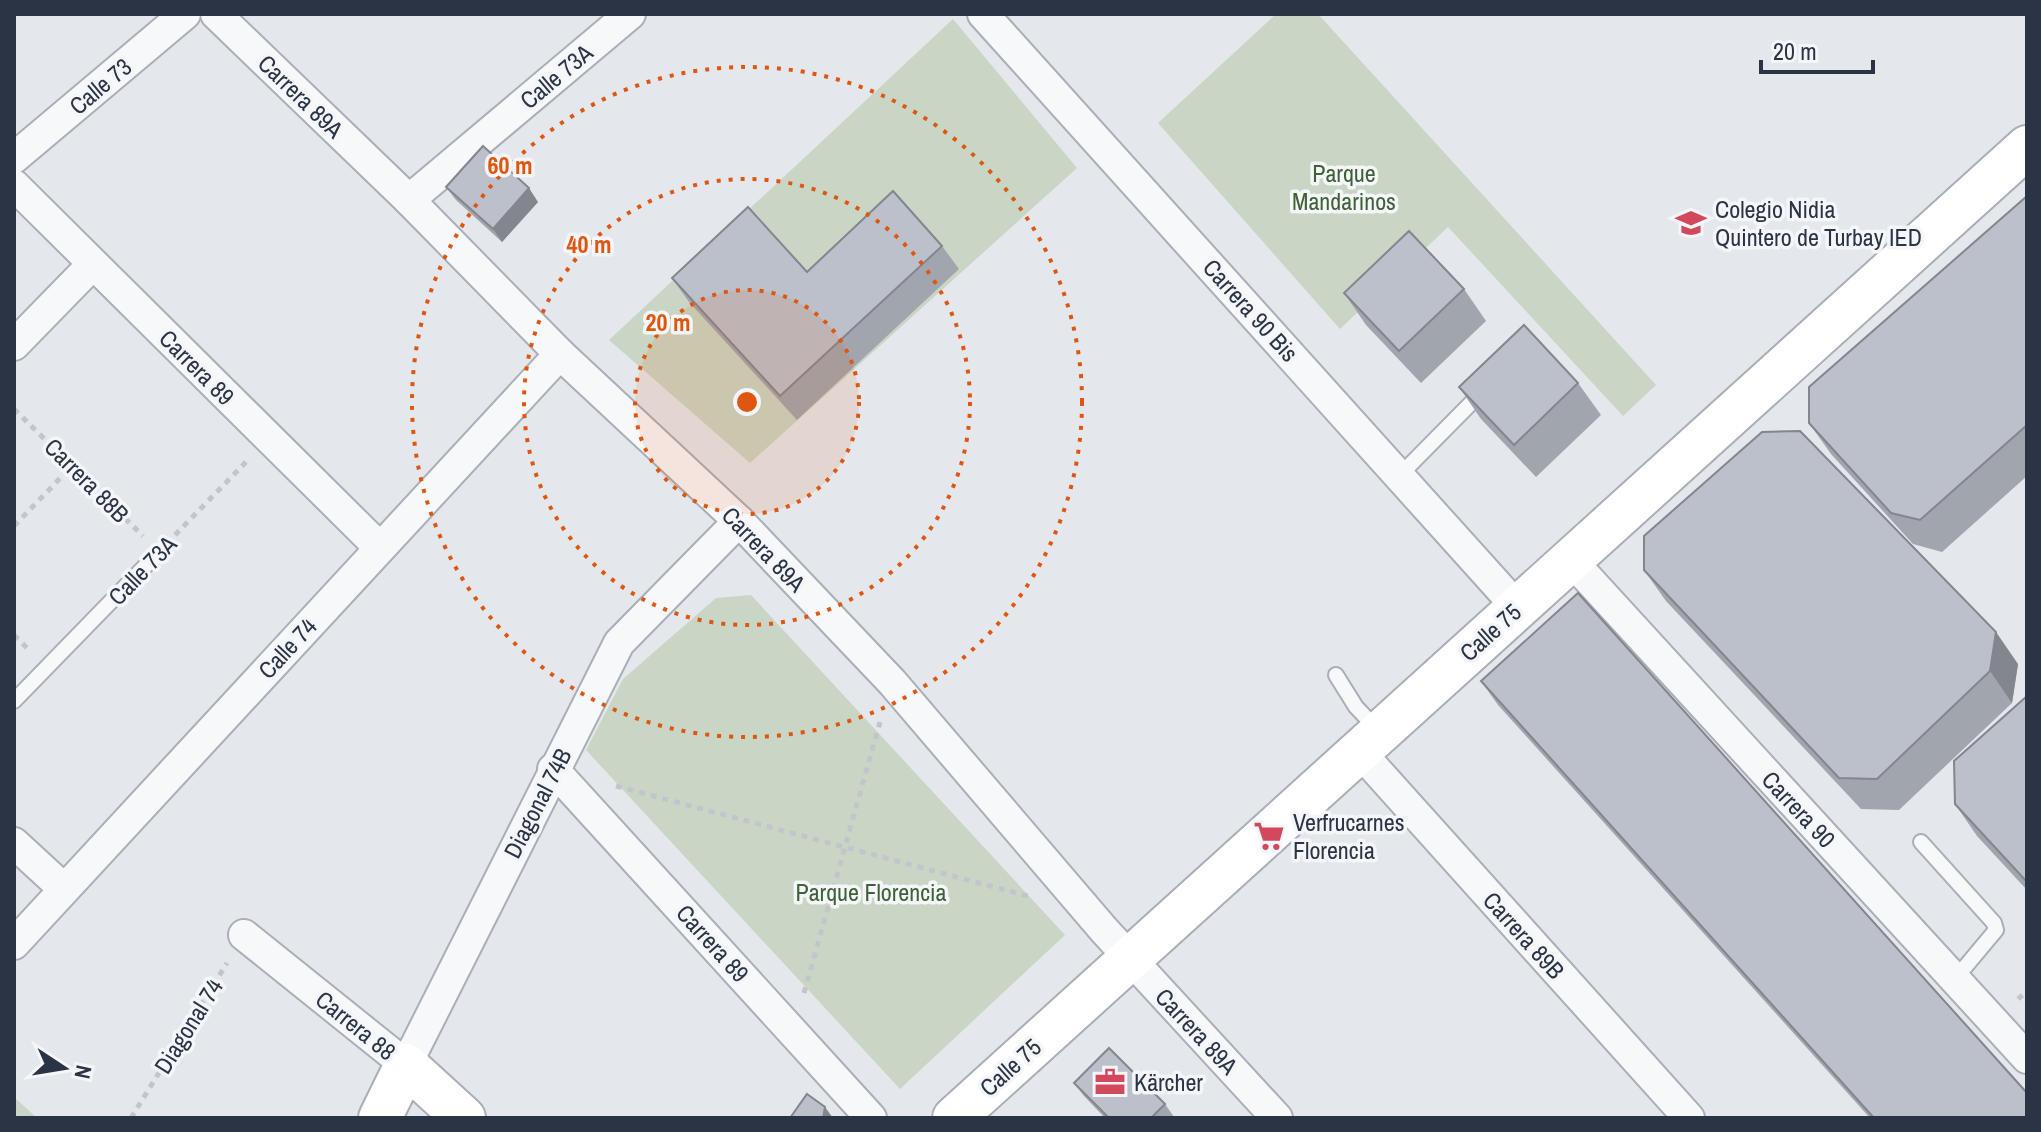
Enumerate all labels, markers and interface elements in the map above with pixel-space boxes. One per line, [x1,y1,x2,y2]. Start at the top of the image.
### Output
scale bar [1761,24,1873,74]
text: 20 m [1773,35,1817,67]
street label: Calle 73A [513,36,600,116]
street label: Carrera 89A [251,47,351,145]
street label: Calle 73 [62,51,138,121]
text: 60 m [488,149,532,181]
park label: Parque Mandarinos [1292,157,1396,217]
place label: Colegio Nidia Quintero de Turbay IED [1715,193,1922,253]
school or university icon: Colegio Nidia Quintero de Turbay IED [1674,206,1708,240]
text: 40 m [567,228,611,260]
street label: Carrera 90 Bis [1196,252,1306,368]
text: 20 m [646,306,690,338]
street label: Carrera 89 [152,322,242,412]
centre of rings [733,388,761,416]
street label: Carrera 88B [38,431,136,529]
street label: Carrera 89A [715,499,813,599]
street label: Calle 73A [101,528,184,612]
street label: Calle 75 [1452,596,1528,668]
street label: Calle 74 [251,611,323,685]
street label: Diagonal 74B [496,743,578,863]
street label: Carrera 90 [1755,764,1843,854]
place label: Verfrucarnes Florencia [1293,806,1405,866]
supermarket icon: Verfrucarnes Florencia [1252,819,1286,853]
park label: Parque Florencia [796,876,947,908]
street label: Carrera 89B [1476,884,1572,986]
street label: Carrera 89 [670,897,756,989]
street label: Diagonal 74 [146,972,230,1079]
street label: Carrera 89A [1149,981,1246,1082]
street label: Carrera 88 [309,983,403,1067]
north arrow [24,1028,104,1108]
street label: Calle 75 [972,1031,1048,1103]
text: N [68,1063,100,1082]
office icon: Kärcher [1093,1065,1127,1099]
place label: Kärcher [1134,1066,1203,1098]

